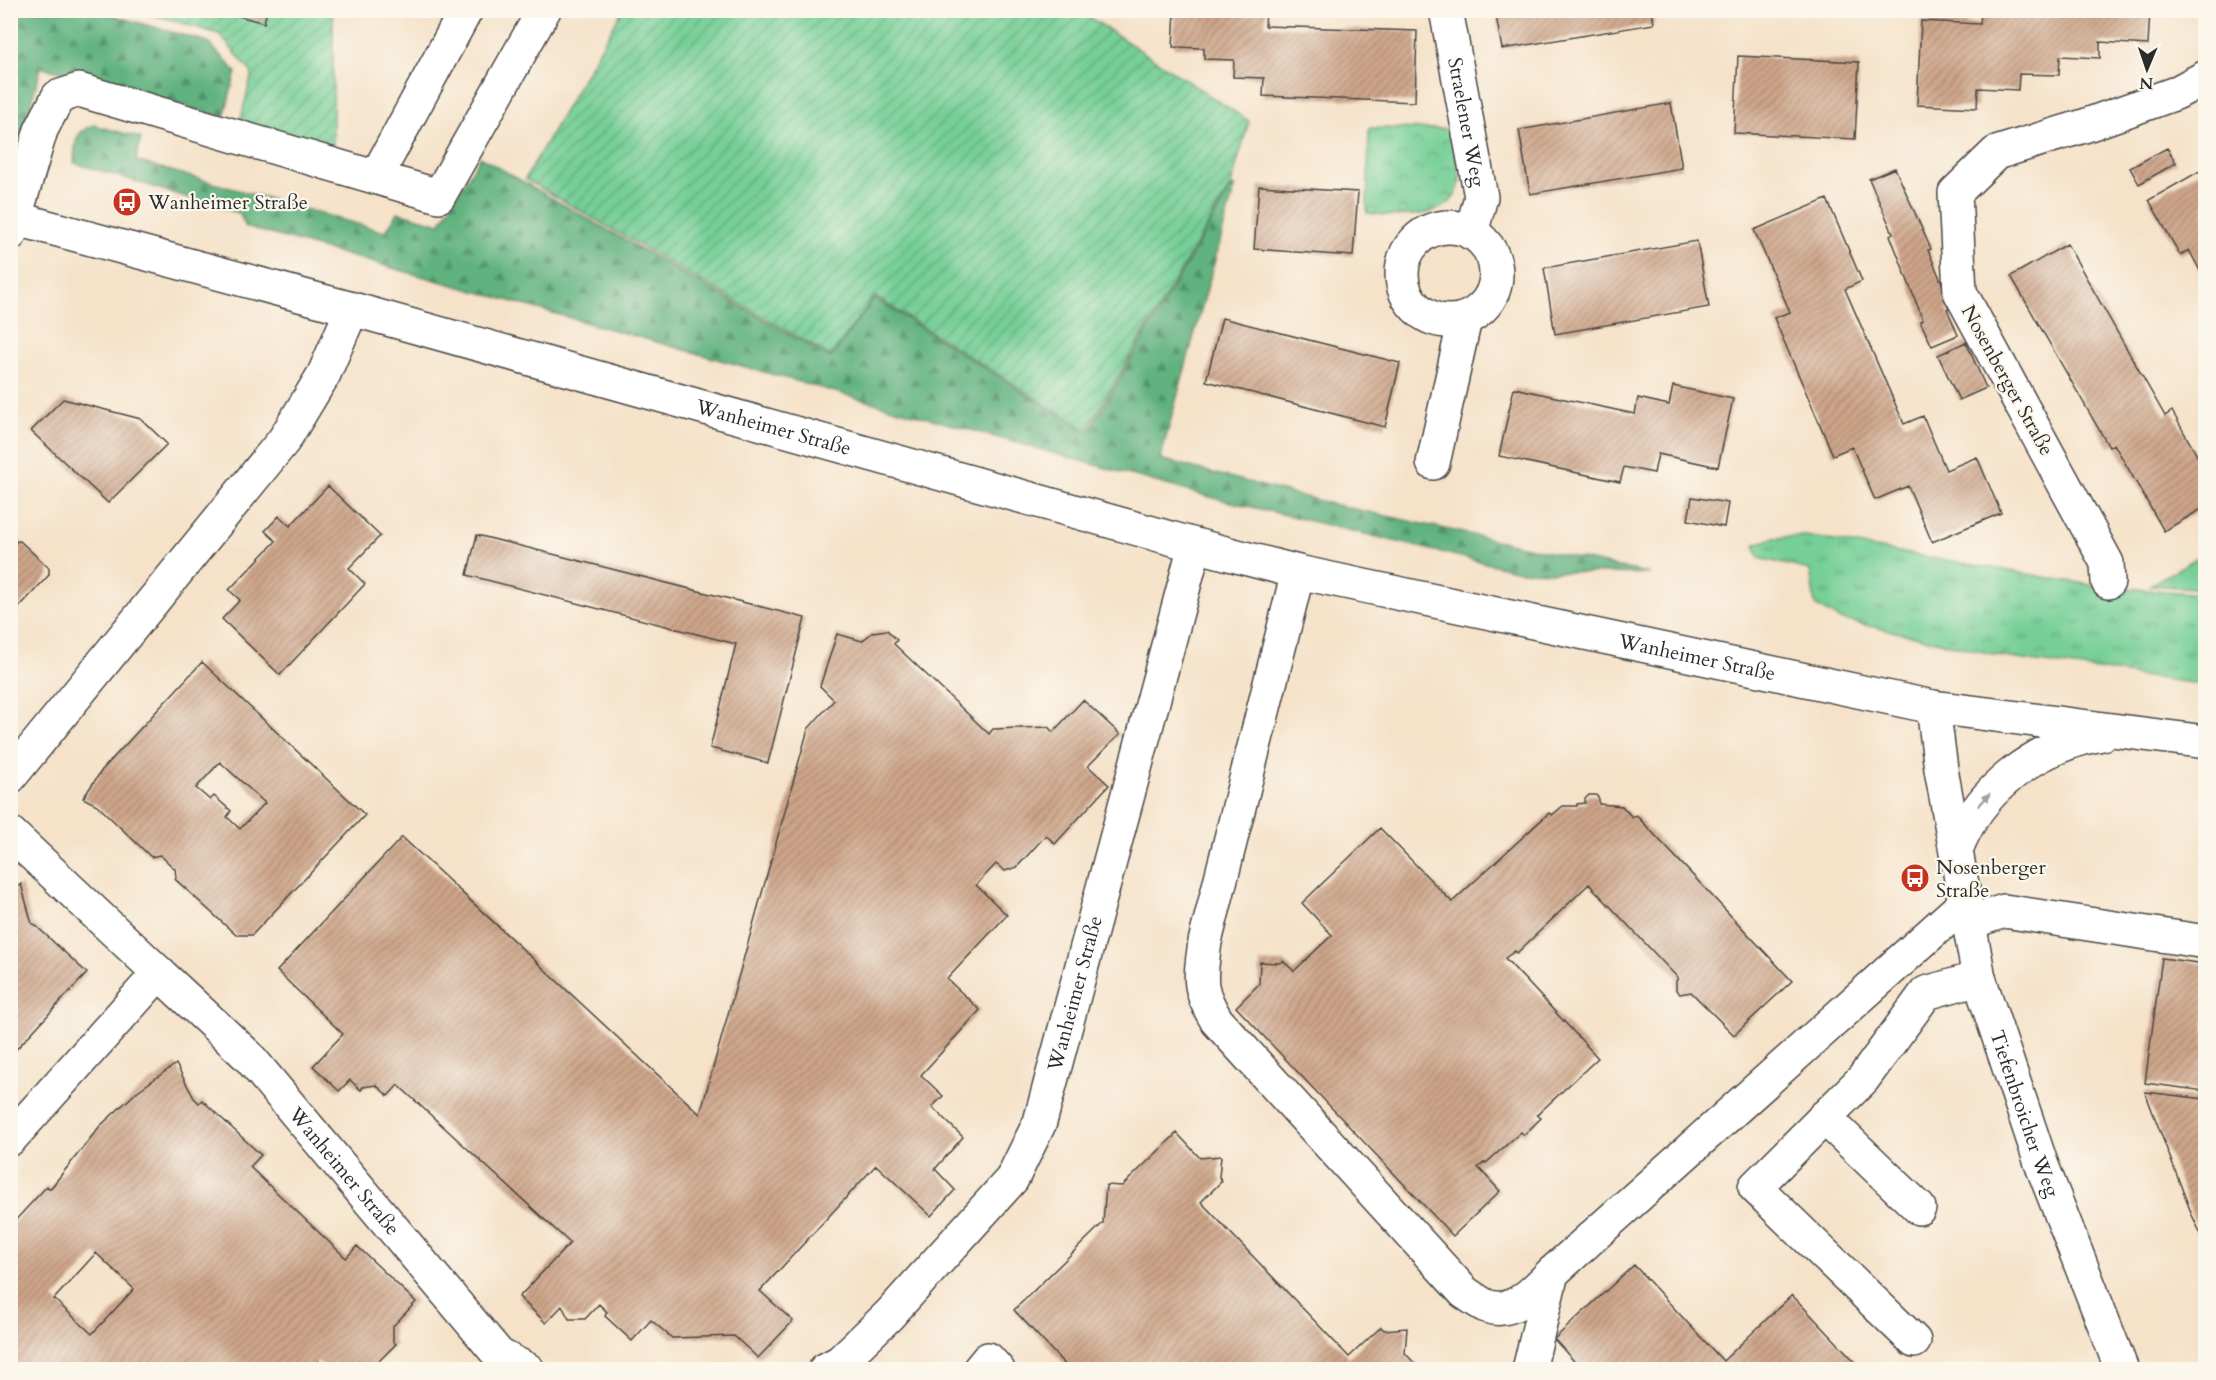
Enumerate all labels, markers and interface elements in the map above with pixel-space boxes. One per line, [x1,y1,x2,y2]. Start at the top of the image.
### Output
north arrow [2117,39,2177,99]
street label: Straelener Weg [1441,55,1492,190]
text: N [2139,72,2154,94]
bus stop icon: Wanheimer Straße [111,186,143,218]
place label: Wanheimer Straße [147,189,308,216]
street label: Nosenberger Straße [1955,300,2060,460]
street label: Wanheimer Straße [692,393,854,462]
street label: Wanheimer Straße [1615,627,1778,687]
one-way arrow [1977,793,1991,807]
place label: Nosenberger Straße [1936,854,2046,904]
bus stop icon: Nosenberger Straße [1899,862,1931,894]
street label: Wanheimer Straße [1041,913,1109,1075]
street label: Tiefenbroicher Weg [1983,1027,2066,1202]
street label: Wanheimer Straße [282,1101,406,1241]

